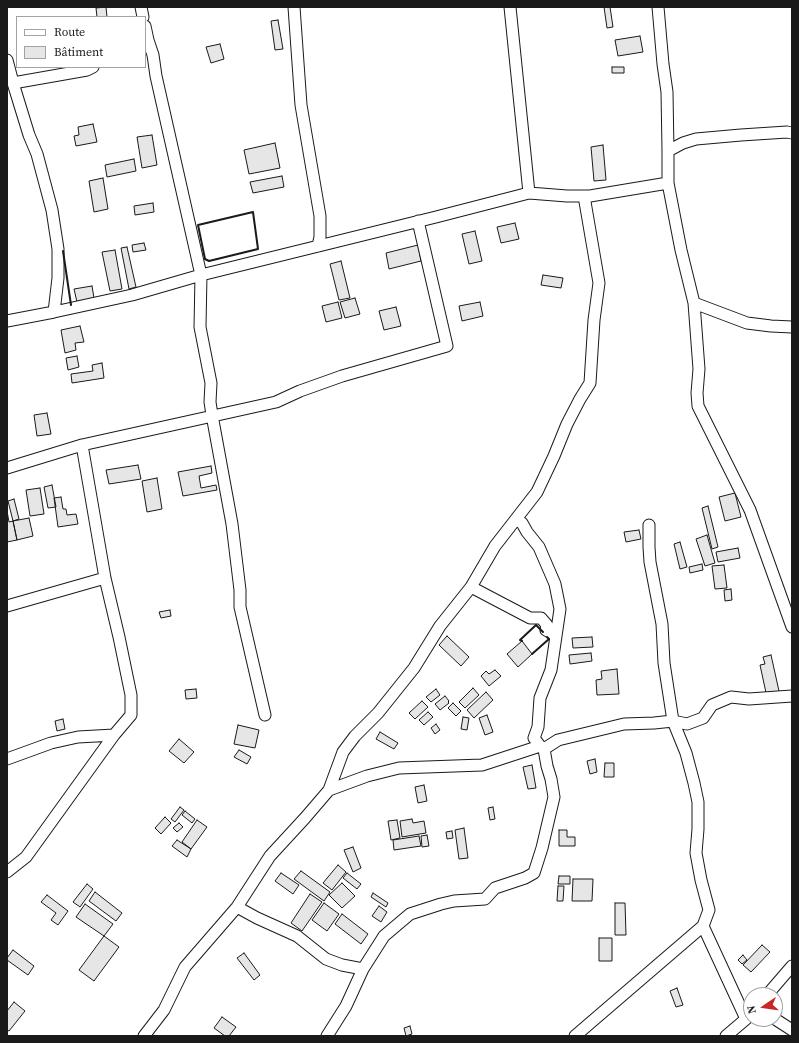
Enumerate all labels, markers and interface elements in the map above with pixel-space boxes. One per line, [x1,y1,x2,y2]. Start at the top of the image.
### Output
legend [16,16,146,68]
text: Route [54,24,85,40]
text: Bâtiment [54,44,103,60]
north arrow [743,987,783,1027]
text: N [744,1004,760,1015]

